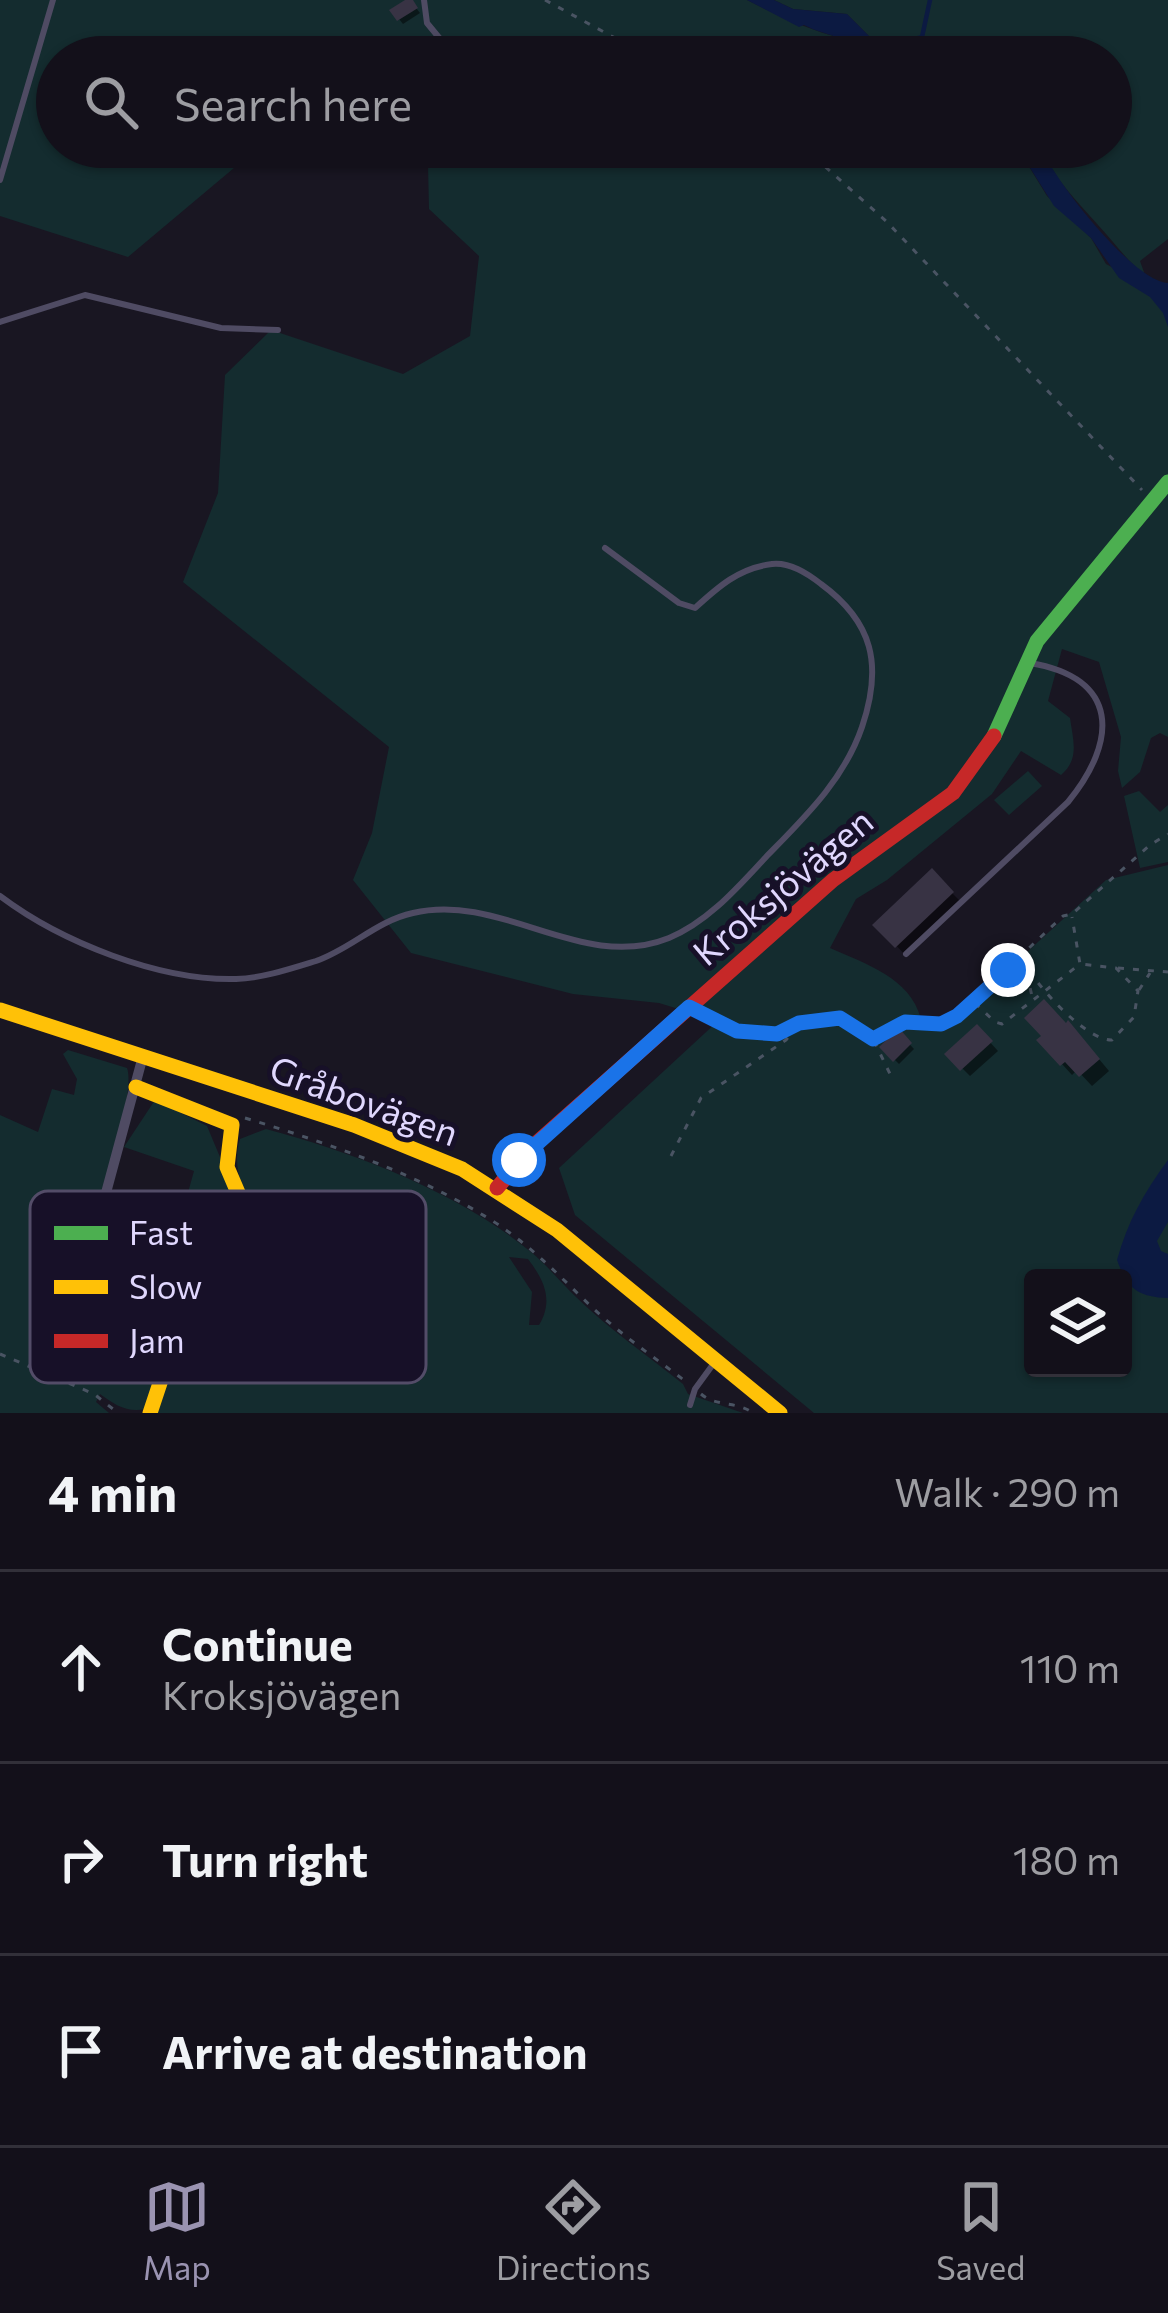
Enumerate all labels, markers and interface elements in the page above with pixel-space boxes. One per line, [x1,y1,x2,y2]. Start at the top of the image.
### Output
search box [36,36,1132,168]
icon: search [78,69,144,135]
text: Search here [174,75,412,130]
street label: Kroksjövägen [683,798,880,973]
route end [981,943,1035,997]
street label: Gråbovägen [265,1045,465,1153]
route start [492,1133,546,1187]
legend [30,1191,426,1383]
text: Fast [129,1211,193,1252]
text: Slow [129,1265,202,1306]
map controls [1024,1269,1132,1377]
button: layers [1024,1269,1132,1377]
text: Jam [129,1319,185,1360]
text: 4 min [48,1460,177,1523]
text: Walk · 290 m [895,1467,1120,1515]
text: Continue [162,1615,353,1670]
icon: ahead [48,1634,114,1700]
text: 110 m [1020,1643,1120,1691]
text: Kroksjövägen [162,1670,401,1718]
icon: right [48,1826,114,1892]
text: Turn right [162,1831,368,1886]
text: 180 m [1013,1835,1120,1883]
icon: arrive [48,2018,114,2084]
text: Arrive at destination [162,2023,588,2078]
tab: Map [143,2174,211,2287]
tab: Directions [496,2174,651,2287]
tab: Saved [936,2174,1025,2287]

